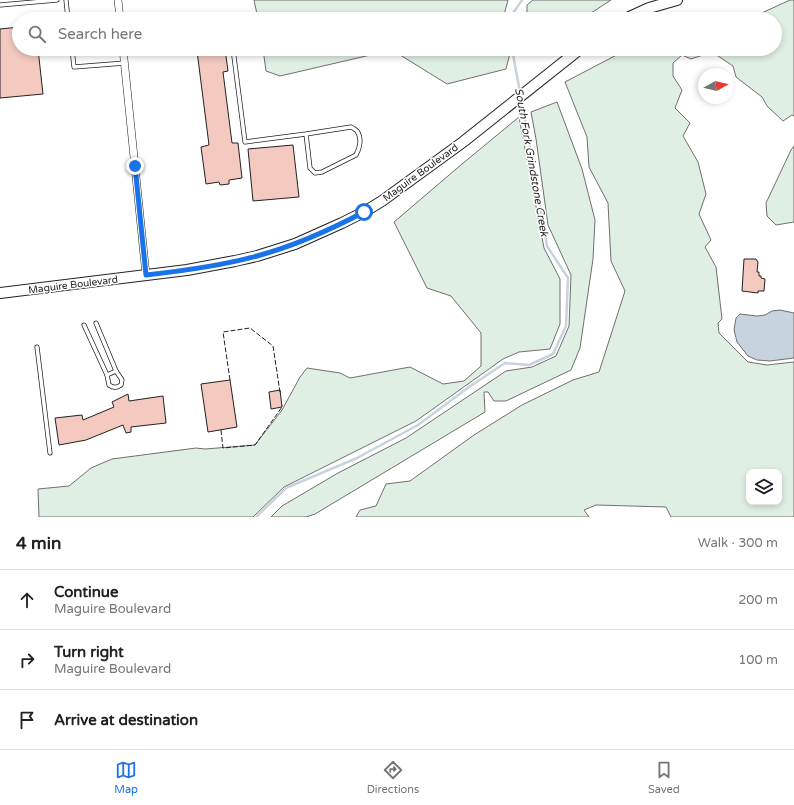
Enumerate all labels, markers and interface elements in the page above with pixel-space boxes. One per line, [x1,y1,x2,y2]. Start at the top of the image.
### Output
search box [12,12,782,56]
icon: search [26,23,48,45]
text: Search here [58,25,142,43]
north arrow [698,68,734,104]
water label: South Fork Grindstone Creek [512,87,551,238]
street label: Maguire Boulevard [381,141,461,204]
route end [126,157,144,175]
route start [355,203,373,221]
street label: Maguire Boulevard [28,274,119,296]
map controls [746,469,782,505]
button: layers [746,469,782,505]
text: 4 min [16,533,61,554]
text: Walk · 300 m [698,535,778,551]
text: Continue [54,583,118,601]
icon: ahead [16,589,38,611]
text: 200 m [738,592,778,608]
text: Maguire Boulevard [54,601,171,617]
text: Turn right [54,643,124,661]
icon: right [16,649,38,671]
text: 100 m [738,652,778,668]
text: Maguire Boulevard [54,661,171,677]
icon: arrive [16,709,38,731]
text: Arrive at destination [54,711,198,729]
tab: Map [114,759,138,796]
tab: Directions [367,759,419,796]
tab: Saved [648,759,680,796]

